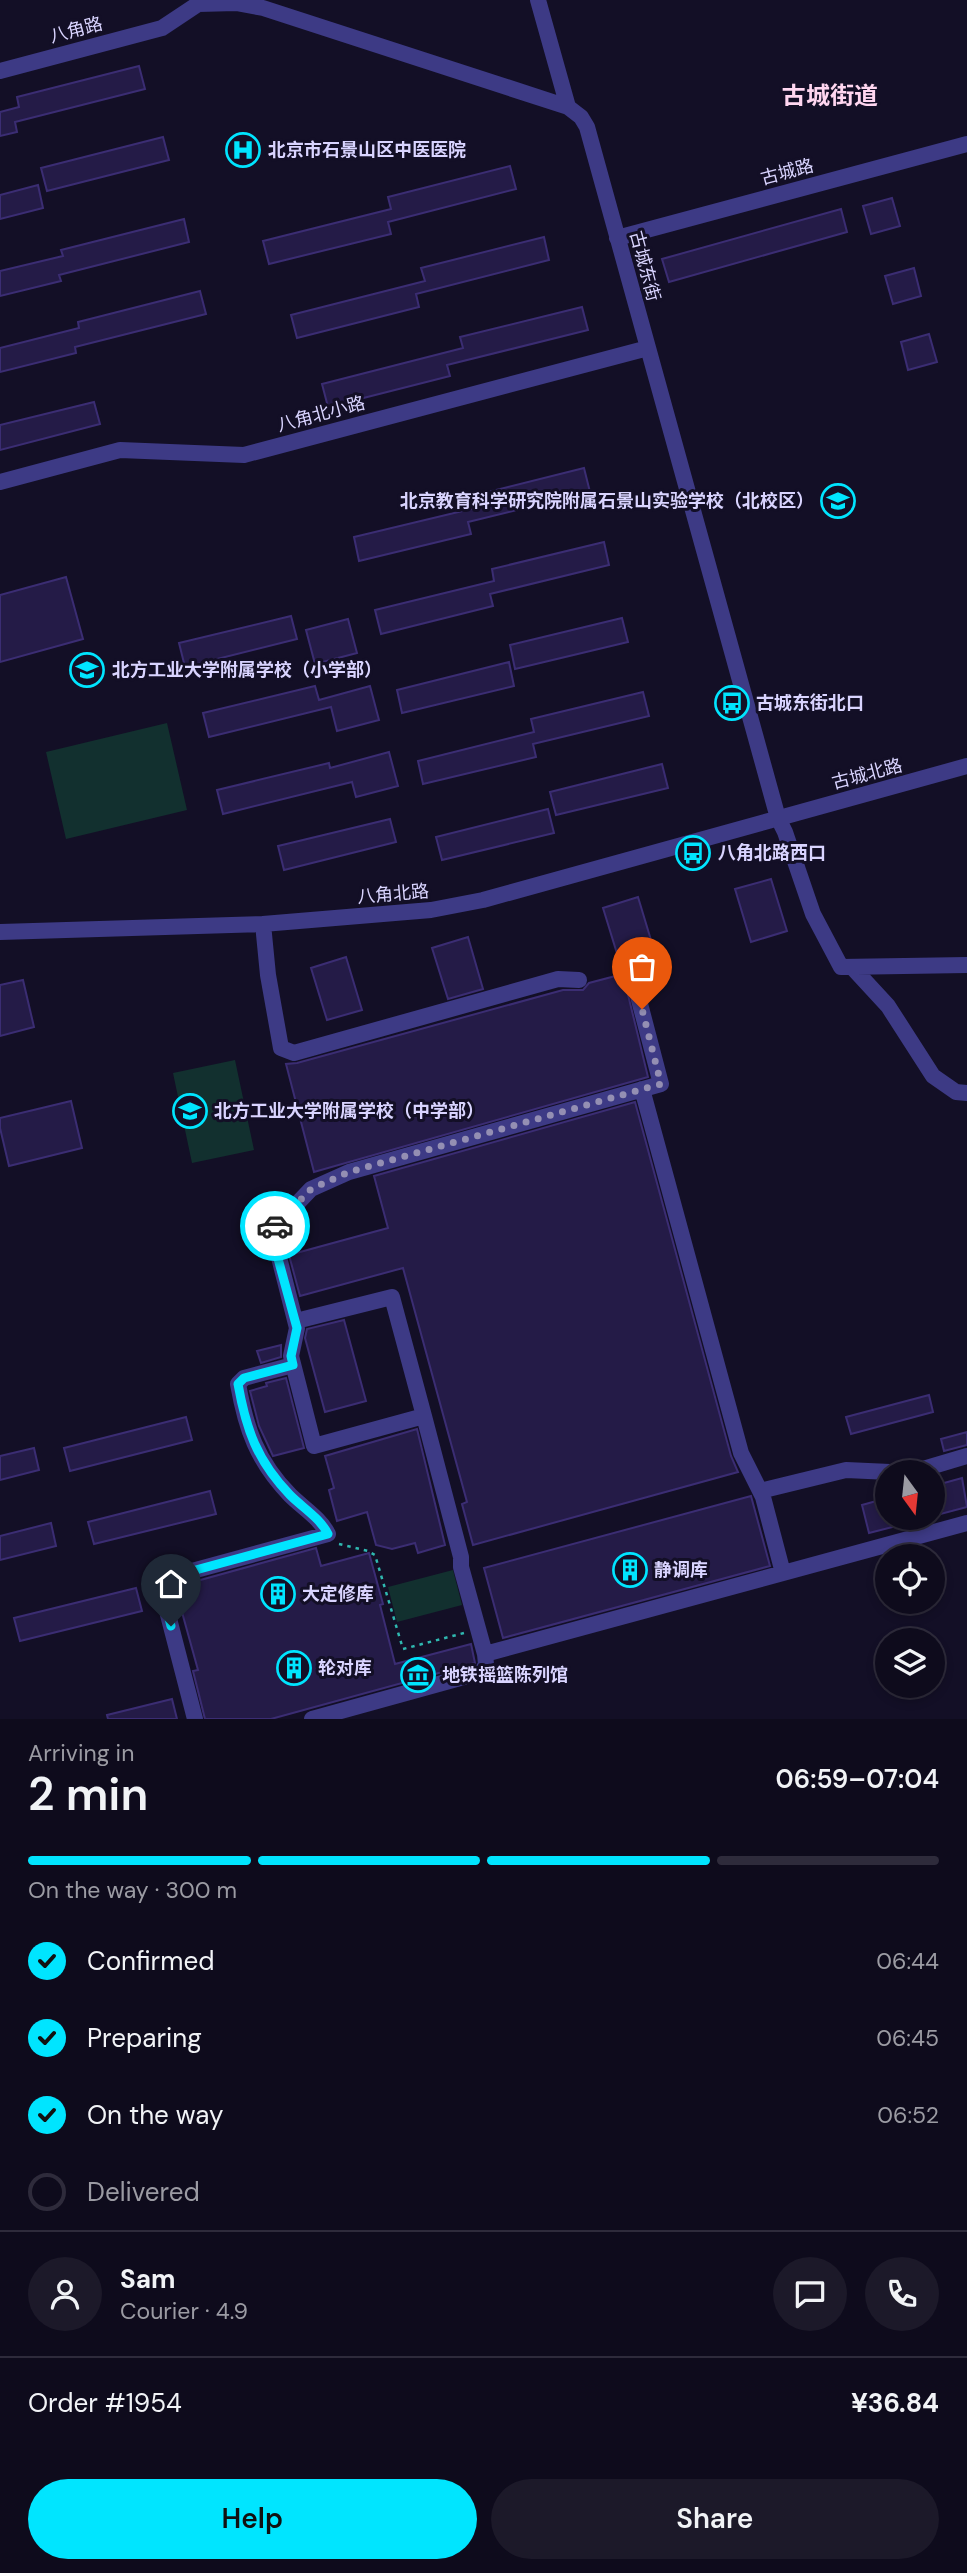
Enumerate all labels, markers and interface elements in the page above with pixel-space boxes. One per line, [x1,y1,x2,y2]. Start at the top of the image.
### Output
street label: 八角路 [47,11,105,49]
district label: 古城街道 [782,80,878,111]
hospital icon: 北京市石景山区中医医院 [224,131,262,169]
place label: 北京市石景山区中医医院 [268,138,466,162]
street label: 古城路 [758,153,816,191]
street label: 古城东街 [624,228,666,304]
street label: 八角北小路 [274,391,368,437]
school or university icon: 北京教育科学研究院附属石景山实验学校（北校区） [819,482,857,520]
place label: 北京教育科学研究院附属石景山实验学校（北校区） [400,489,814,513]
school or university icon: 北方工业大学附属学校（小学部） [68,651,106,689]
place label: 北方工业大学附属学校（小学部） [112,658,382,682]
bus stop icon: 古城东街北口 [713,684,751,722]
place label: 古城东街北口 [756,691,864,715]
street label: 古城北路 [829,753,905,795]
bus stop icon: 八角北路西口 [674,834,712,872]
place label: 八角北路西口 [718,841,826,865]
street label: 八角北路 [356,879,430,909]
pin [612,937,672,1009]
icon: bag [623,948,661,986]
school or university icon: 北方工业大学附属学校（中学部） [171,1092,209,1130]
place label: 北方工业大学附属学校（中学部） [214,1099,484,1123]
courier [240,1191,310,1261]
icon: car [256,1207,294,1245]
north arrow [875,1460,945,1530]
map controls [875,1460,945,1698]
button: locate [875,1544,945,1614]
building icon: 静调库 [611,1551,649,1589]
pin [141,1554,201,1626]
place label: 静调库 [654,1558,708,1582]
icon: home [152,1565,190,1603]
building icon: 大定修库 [259,1575,297,1613]
place label: 大定修库 [302,1582,374,1606]
button: layers [875,1628,945,1698]
building icon: 轮对库 [275,1649,313,1687]
place label: 轮对库 [318,1656,372,1680]
museum icon: 地铁摇篮陈列馆 [399,1656,437,1694]
place label: 地铁摇篮陈列馆 [442,1663,568,1687]
text: Arriving in [28,1738,134,1768]
text: 06:59–07:04 [776,1762,939,1796]
text: 2 min [28,1764,148,1824]
text: On the way · 300 m [28,1875,237,1905]
icon: check [28,1942,66,1980]
text: Confirmed [87,1944,214,1978]
text: 06:44 [876,1946,939,1976]
icon: check [28,2019,66,2057]
text: Preparing [87,2021,202,2055]
text: 06:45 [876,2023,939,2053]
icon: check [28,2096,66,2134]
text: On the way [87,2098,223,2132]
text: 06:52 [877,2100,939,2130]
text: Delivered [87,2175,200,2209]
button: person [28,2257,102,2331]
button: chat [773,2257,847,2331]
button: phone [865,2257,939,2331]
text: Sam [120,2262,175,2296]
text: Courier · 4.9 [120,2296,248,2326]
text: Order #1954 [28,2386,182,2420]
text: ¥36.84 [851,2386,939,2420]
button: Help [28,2479,477,2559]
button: Share [491,2479,939,2559]

